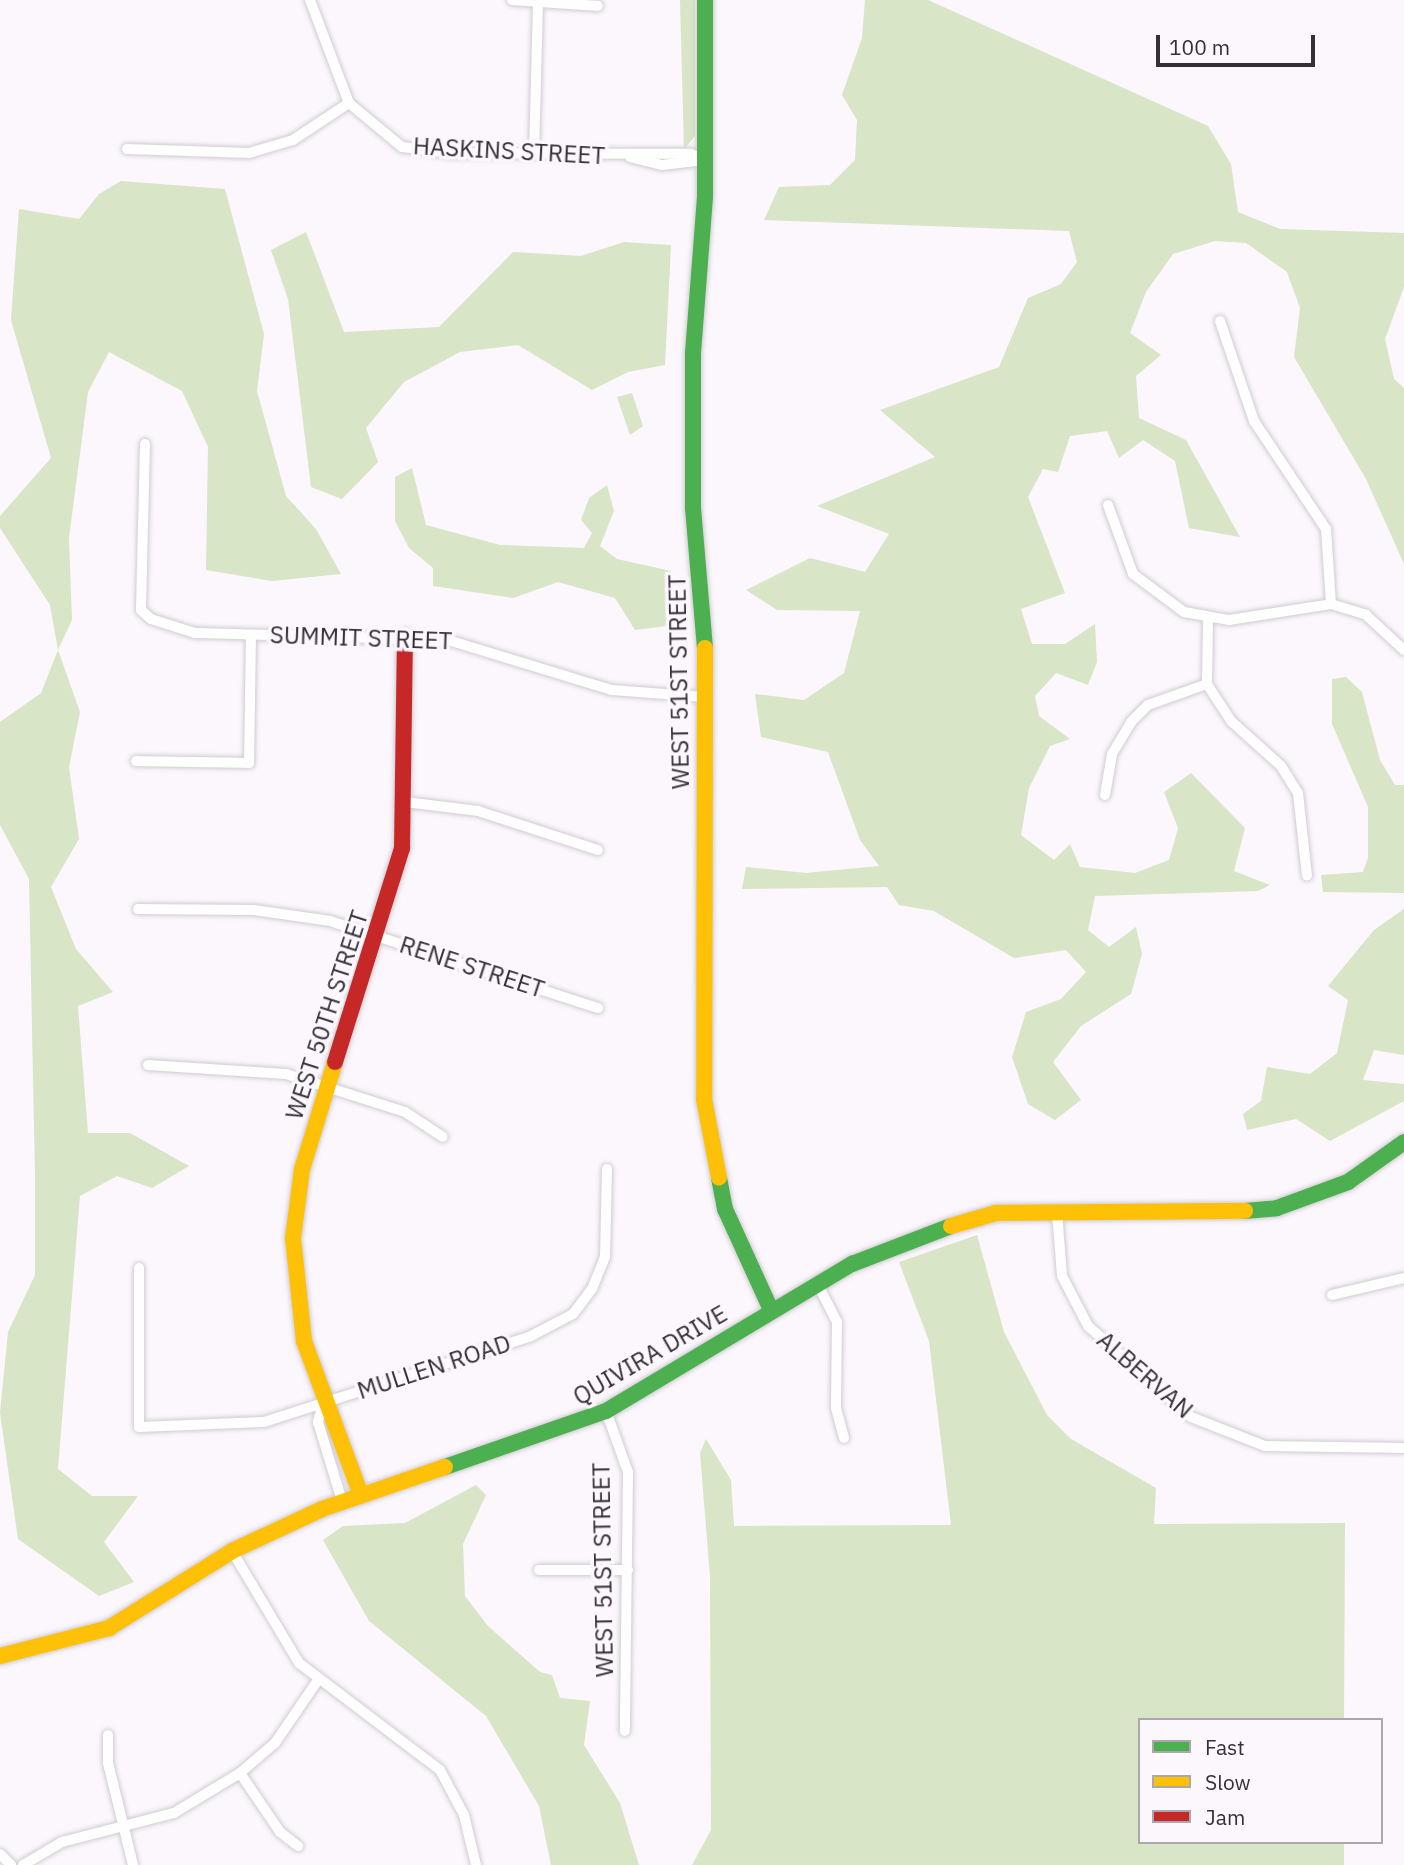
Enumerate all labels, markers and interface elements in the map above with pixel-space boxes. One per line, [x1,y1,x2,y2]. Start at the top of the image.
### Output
scale bar [1159,21,1318,65]
text: 100 m [1169,33,1230,61]
street label: HASKINS STREET [412,132,606,170]
street label: WEST 51ST STREET [663,574,695,790]
street label: SUMMIT STREET [269,620,453,656]
street label: WEST 50TH STREET [280,907,374,1123]
street label: RENE STREET [396,930,548,1004]
street label: QUIVIRA DRIVE [568,1299,732,1411]
street label: ALBERVAN [1091,1325,1199,1425]
street label: MULLEN ROAD [354,1329,514,1405]
street label: WEST 51ST STREET [587,1462,619,1678]
legend [1138,1718,1383,1844]
text: Fast [1205,1733,1245,1761]
text: Slow [1205,1768,1251,1796]
text: Jam [1205,1803,1245,1831]

